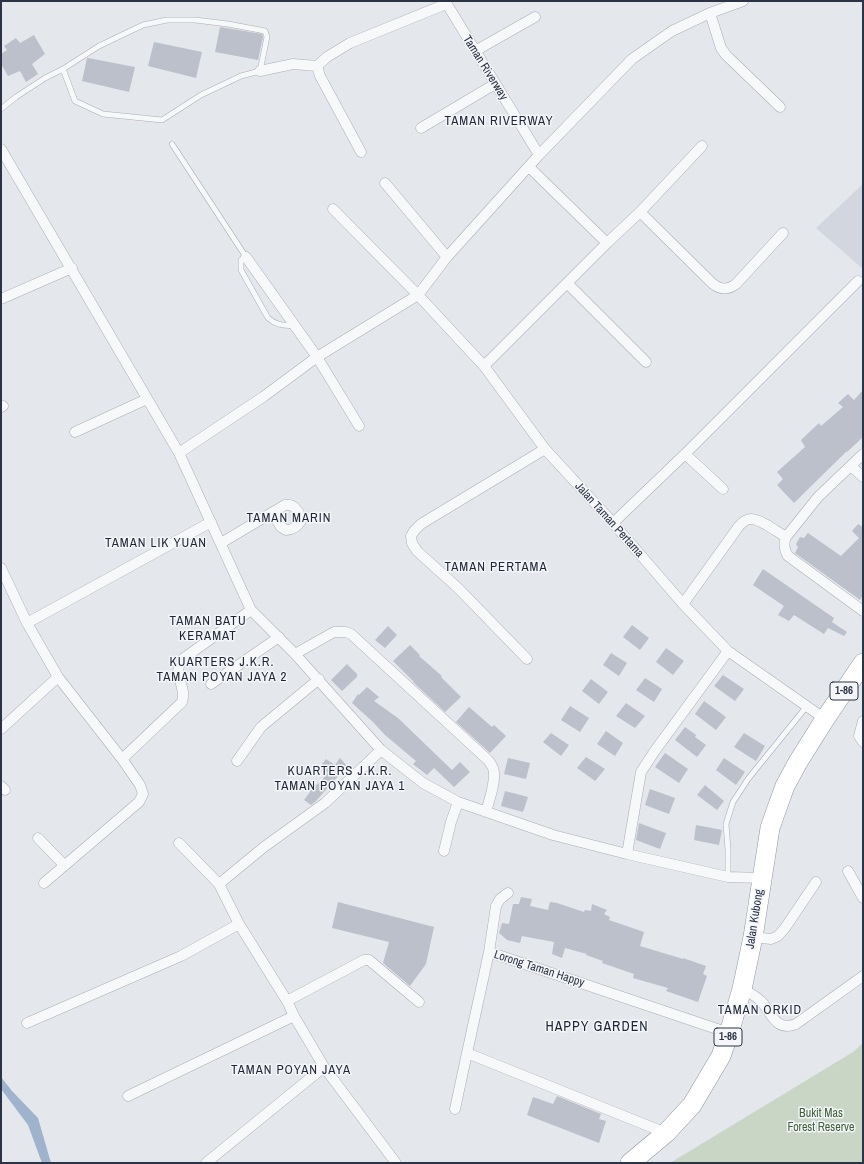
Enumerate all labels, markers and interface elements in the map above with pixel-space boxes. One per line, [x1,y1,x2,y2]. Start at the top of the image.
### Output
street label: Taman Riverway [459,33,511,103]
district label: TAMAN RIVERWAY [444,114,554,130]
street label: Jalan Taman Pertama [572,480,646,560]
district label: TAMAN MARIN [247,511,331,527]
district label: TAMAN LIK YUAN [105,536,207,552]
district label: TAMAN PERTAMA [444,560,548,576]
district label: TAMAN BATU KERAMAT [169,614,247,645]
district label: KUARTERS J.K.R. TAMAN POYAN JAYA 2 [157,655,287,686]
road number: 1-86 [830,682,858,700]
district label: KUARTERS J.K.R. TAMAN POYAN JAYA 1 [275,764,405,795]
street label: Jalan Kubong [743,888,767,950]
street label: Lorong Taman Happy [492,948,586,990]
district label: TAMAN ORKID [718,1003,802,1019]
district label: HAPPY GARDEN [545,1019,649,1035]
road number: 1-86 [714,1028,742,1046]
district label: TAMAN POYAN JAYA [231,1063,351,1079]
park label: Bukit Mas Forest Reserve [788,1107,854,1135]

